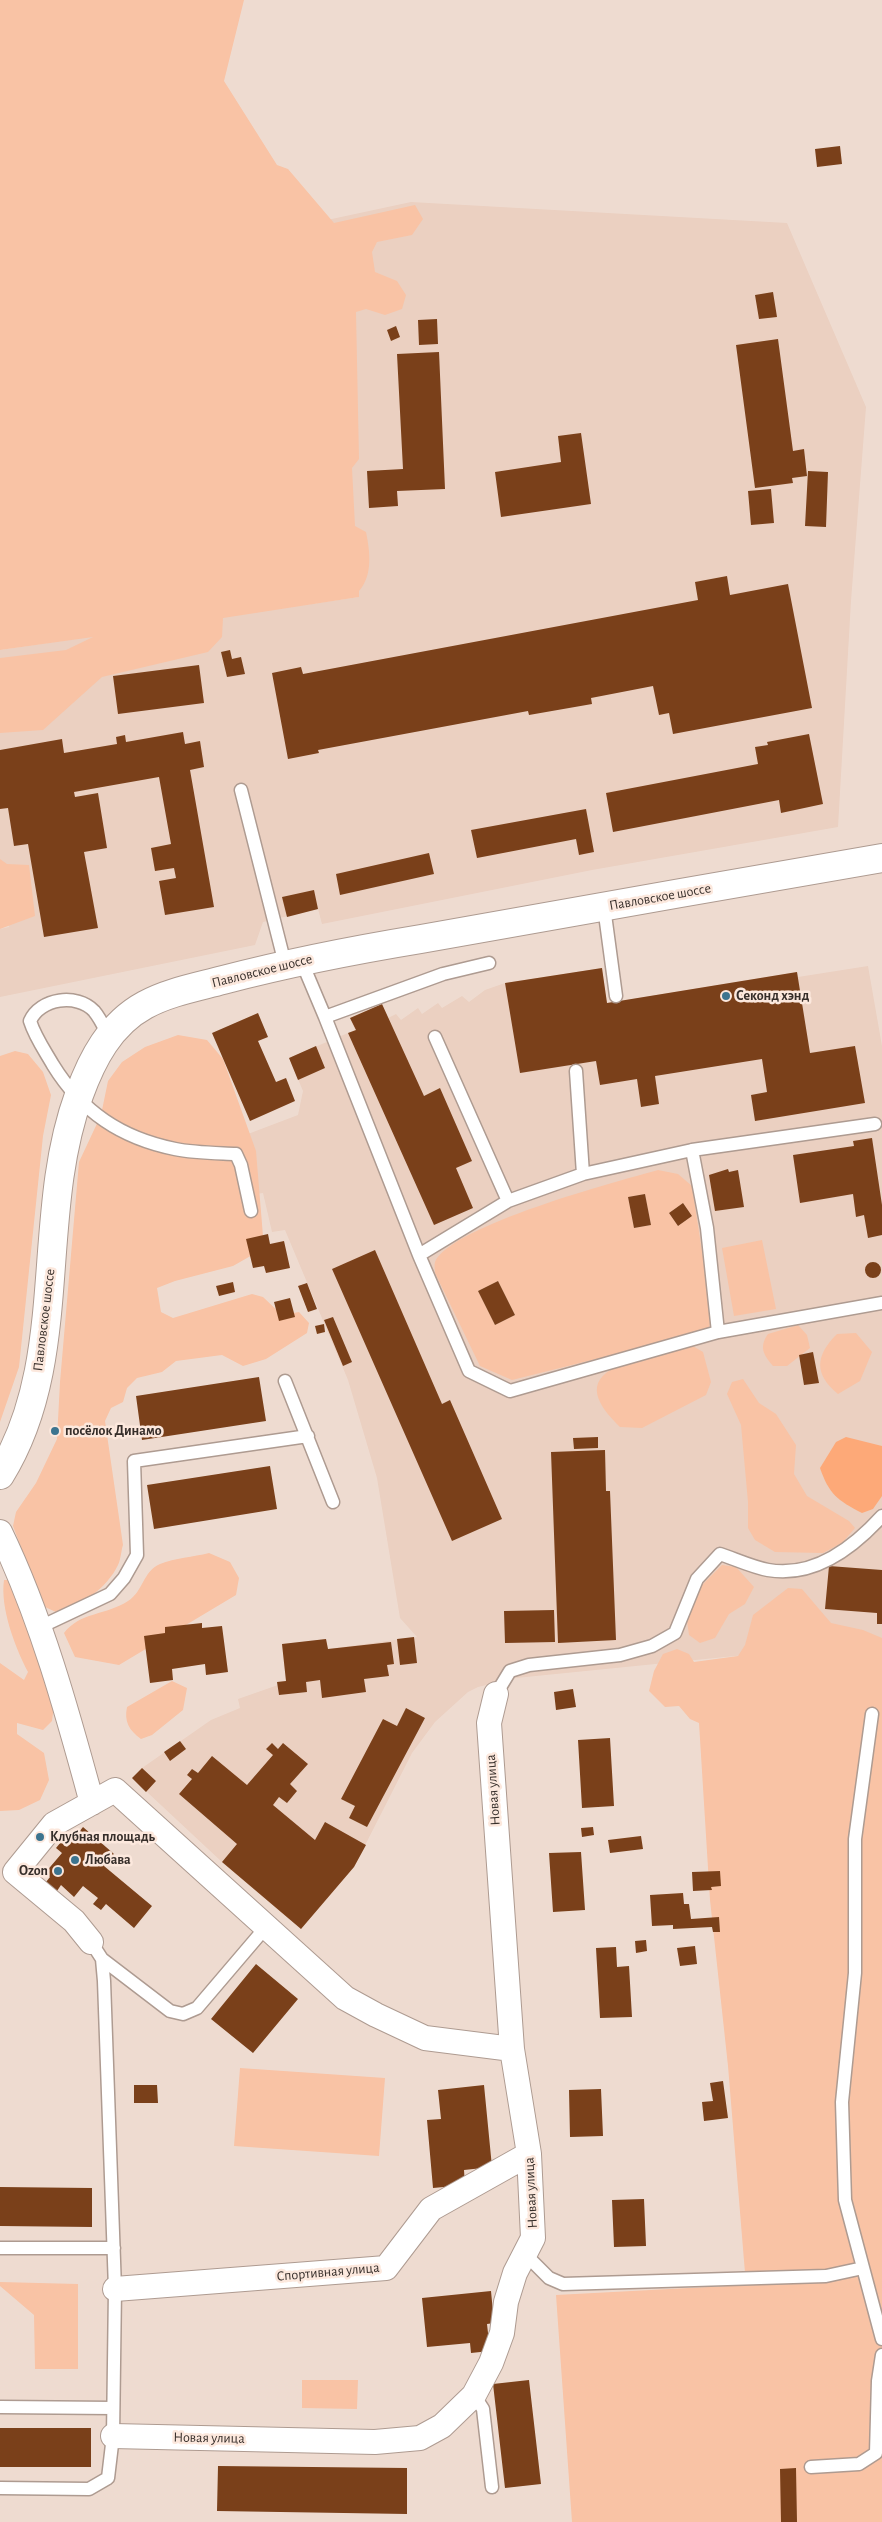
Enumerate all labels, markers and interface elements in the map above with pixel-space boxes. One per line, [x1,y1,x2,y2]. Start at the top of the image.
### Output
street label: Павловское шоссе [608,880,712,914]
street label: Павловское шоссе [210,950,314,992]
place label: Секонд хэнд [736,988,809,1004]
marker: Секонд хэнд [720,990,732,1002]
street label: Павловское шоссе [29,1268,59,1372]
place label: посёлок Динамо [65,1423,162,1439]
marker: посёлок Динамо [49,1425,61,1437]
street label: Новая улица [482,1754,504,1826]
place label: Клубная площадь [50,1829,155,1845]
marker: Клубная площадь [34,1831,46,1843]
place label: Любава [85,1852,131,1868]
marker: Любава [69,1854,81,1866]
place label: Ozon [19,1863,48,1879]
marker: Ozon [52,1865,64,1877]
street label: Новая улица [521,2157,541,2229]
street label: Спортивная улица [276,2259,380,2285]
street label: Новая улица [173,2429,245,2447]

